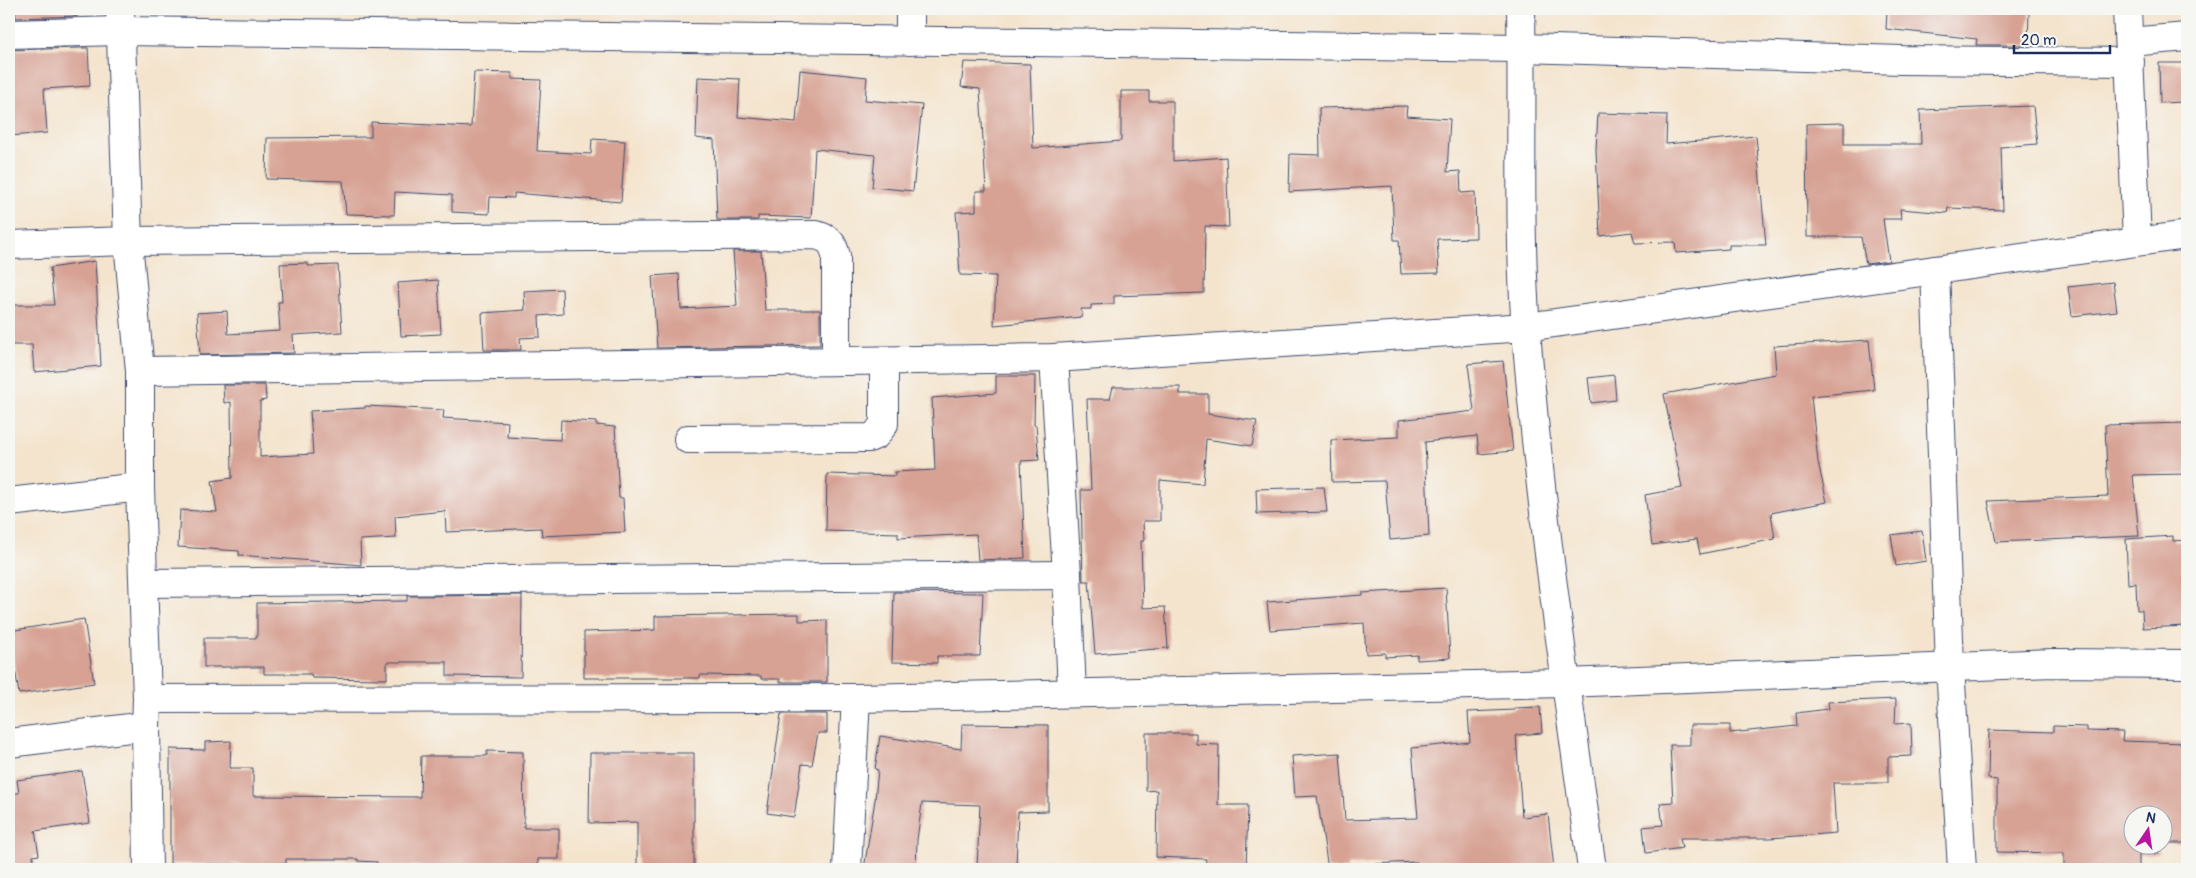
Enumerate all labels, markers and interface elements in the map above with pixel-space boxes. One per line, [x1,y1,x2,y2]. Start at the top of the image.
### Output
scale bar [2014,22,2110,54]
text: 20 m [2021,31,2056,50]
north arrow [2124,806,2174,856]
text: N [2144,808,2157,827]

